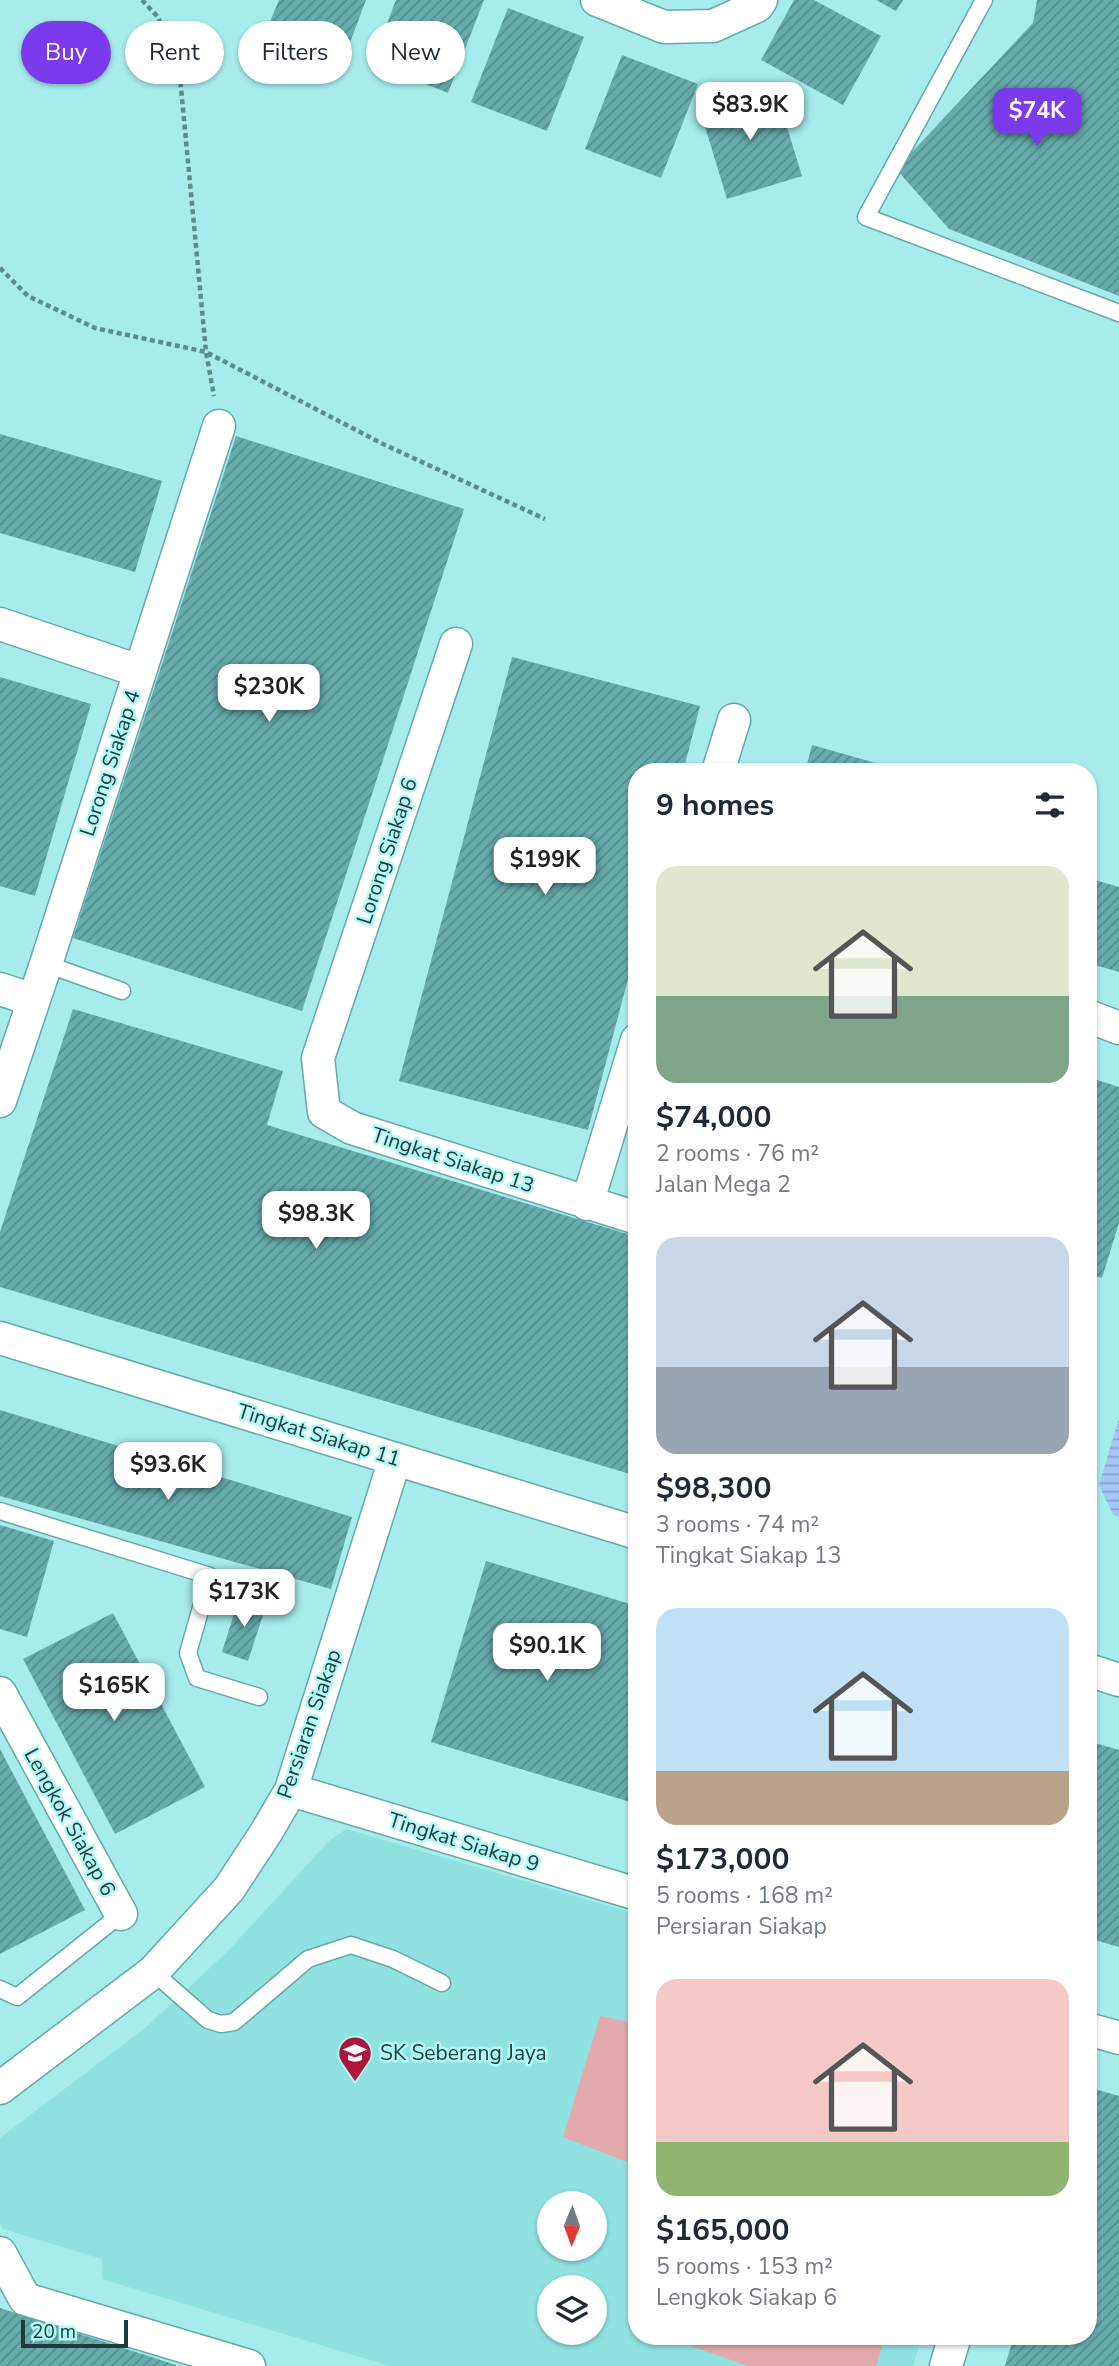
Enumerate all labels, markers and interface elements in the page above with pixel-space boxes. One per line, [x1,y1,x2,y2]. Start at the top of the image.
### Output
chip: Buy [21,21,111,84]
chip: Rent [125,21,224,84]
chip: Filters [238,21,352,84]
chip: New [366,21,465,84]
pin: $83.9K [693,82,807,142]
pin: $74K [996,88,1078,148]
text: $83.9K [712,89,788,120]
text: $74K [1009,95,1065,126]
pin: $230K [220,664,318,724]
text: $230K [234,671,304,702]
street label: Lorong Siakap 4 [73,686,147,840]
street label: Lorong Siakap 6 [350,774,424,928]
text: 9 homes [656,785,774,826]
icon: filters [1031,786,1069,824]
pin: $199K [496,838,594,897]
text: $199K [510,844,580,875]
icon: home [800,911,926,1037]
text: $74,000 [656,1097,771,1138]
street label: Tingkat Siakap 13 [368,1121,538,1199]
text: 2 rooms · 76 m² [656,1138,819,1169]
text: Jalan Mega 2 [656,1169,791,1200]
pin: $98.3K [259,1192,373,1251]
text: $98.3K [278,1198,354,1229]
icon: home [800,1282,926,1408]
street label: Tingkat Siakap 11 [234,1397,404,1473]
pin: $93.6K [111,1442,225,1502]
text: $93.6K [130,1449,206,1480]
text: $98,300 [656,1468,771,1509]
text: 3 rooms · 74 m² [656,1509,819,1540]
text: Tingkat Siakap 13 [656,1540,841,1571]
pin: $173K [195,1570,293,1629]
text: $173K [209,1576,279,1607]
pin: $90.1K [490,1624,604,1683]
text: $90.1K [509,1630,585,1661]
street label: Persiaran Siakap [270,1646,348,1802]
icon: home [800,1653,926,1779]
pin: $165K [65,1664,163,1723]
text: $165K [79,1670,149,1701]
street label: Lengkok Siakap 6 [18,1743,122,1901]
street label: Tingkat Siakap 9 [385,1806,543,1878]
text: $173,000 [656,1839,789,1880]
text: 5 rooms · 168 m² [656,1880,833,1911]
text: Persiaran Siakap [656,1911,827,1942]
icon: home [800,2024,926,2150]
school or university icon: SK Seberang Jaya [336,2034,374,2083]
place label: SK Seberang Jaya [380,2039,547,2067]
north arrow [537,2191,607,2261]
map controls [537,2191,607,2345]
text: $165,000 [656,2210,789,2251]
text: 5 rooms · 153 m² [656,2251,833,2282]
button: layers [537,2275,607,2345]
text: Lengkok Siakap 6 [656,2282,837,2313]
scale bar [21,2317,128,2349]
text: 20 m [32,2319,76,2345]

